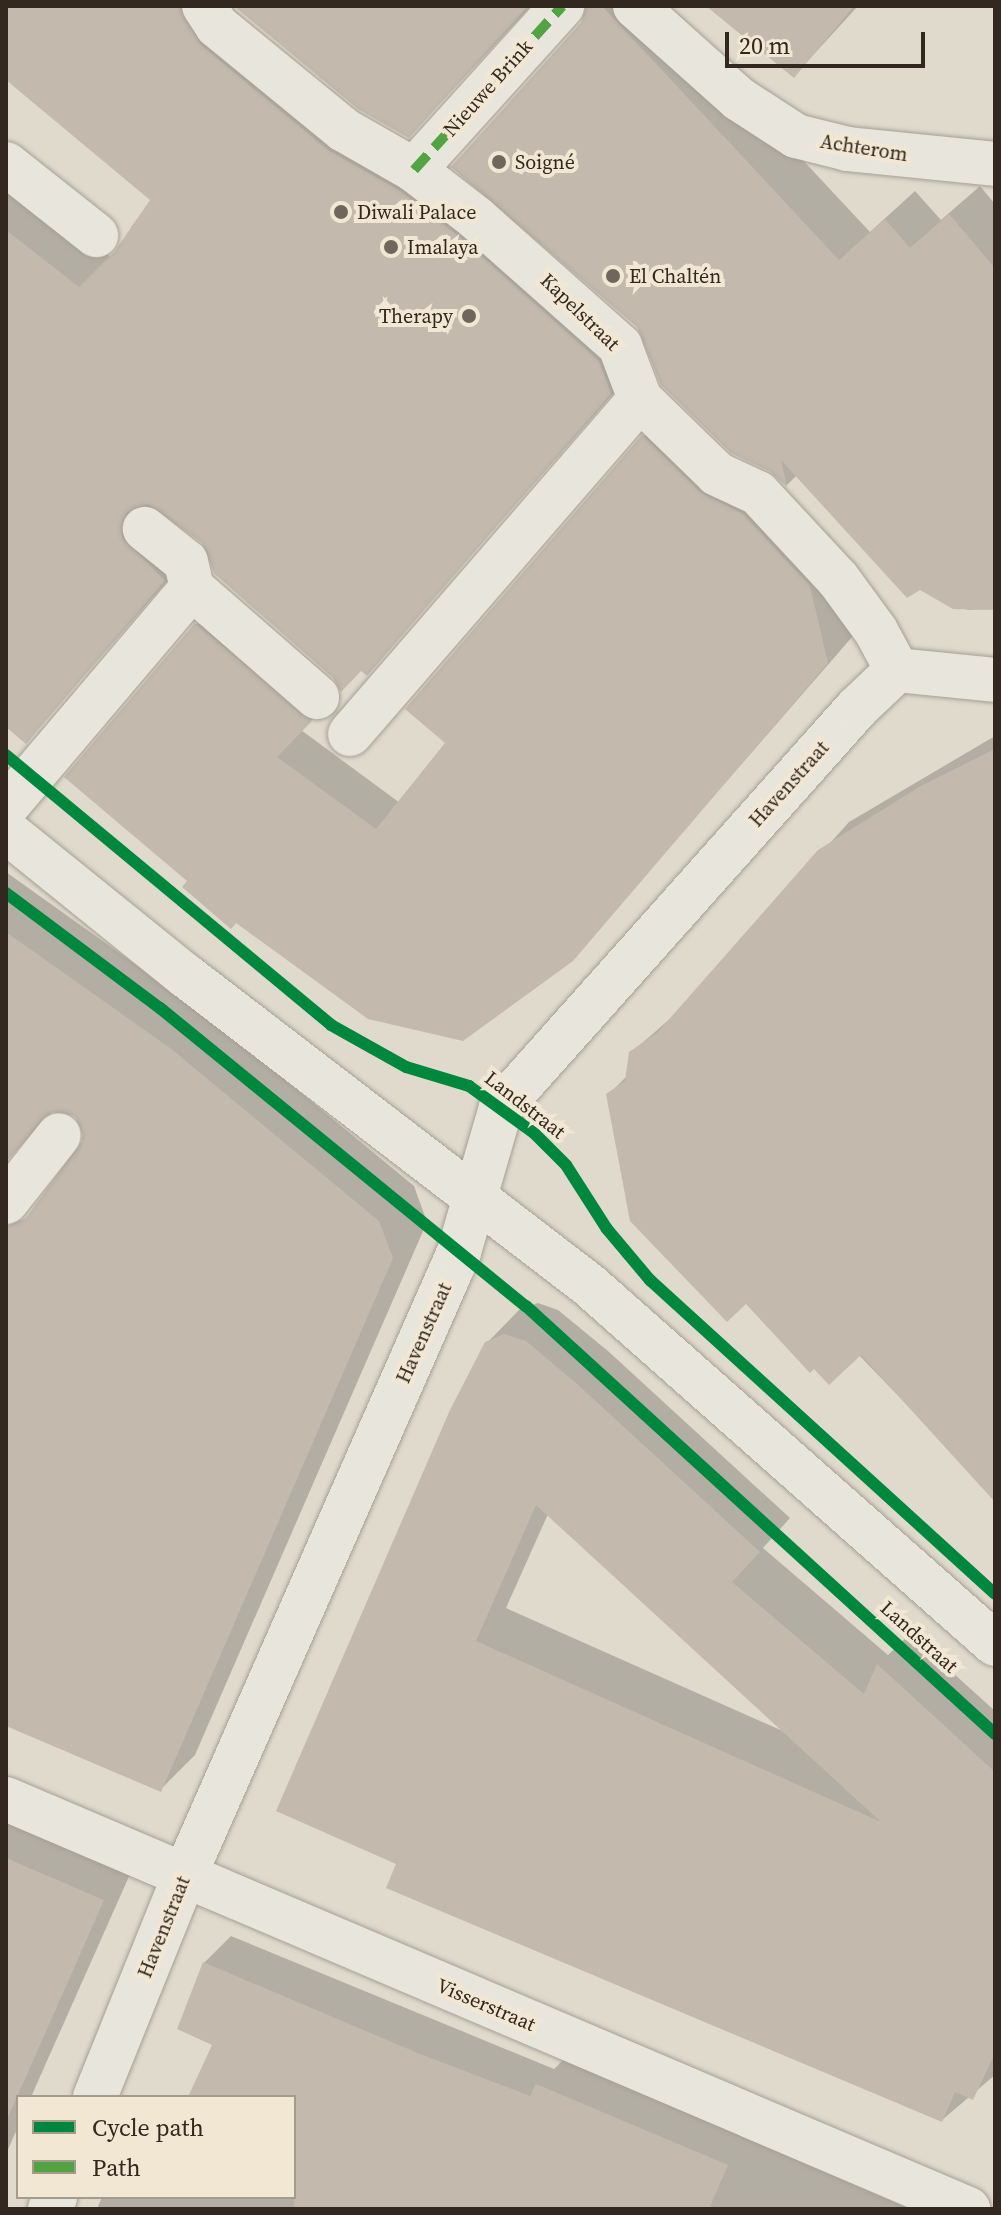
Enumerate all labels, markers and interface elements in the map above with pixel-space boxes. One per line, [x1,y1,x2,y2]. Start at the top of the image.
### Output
scale bar [729,16,929,66]
text: 20 m [739,29,790,62]
street label: Nieuwe Brink [438,35,538,141]
street label: Achterom [819,129,909,167]
place label: Soigné [515,150,575,174]
marker: Soigné [490,153,508,171]
place label: Diwali Palace [357,200,476,224]
marker: Diwali Palace [332,203,350,221]
place label: Imalaya [407,235,478,259]
marker: Imalaya [382,238,400,256]
place label: El Chaltén [629,264,721,288]
marker: El Chaltén [604,267,622,285]
street label: Kapelstraat [535,268,625,356]
place label: Therapy [379,304,453,328]
marker: Therapy [460,307,478,325]
street label: Havenstraat [744,736,834,832]
street label: Landstraat [480,1066,570,1144]
street label: Havenstraat [391,1279,457,1387]
street label: Landstraat [875,1596,963,1678]
street label: Havenstraat [133,1873,195,1981]
street label: Visserstraat [433,1973,539,2037]
legend [16,2095,296,2199]
text: Cycle path [92,2111,204,2144]
text: Path [92,2151,141,2184]

